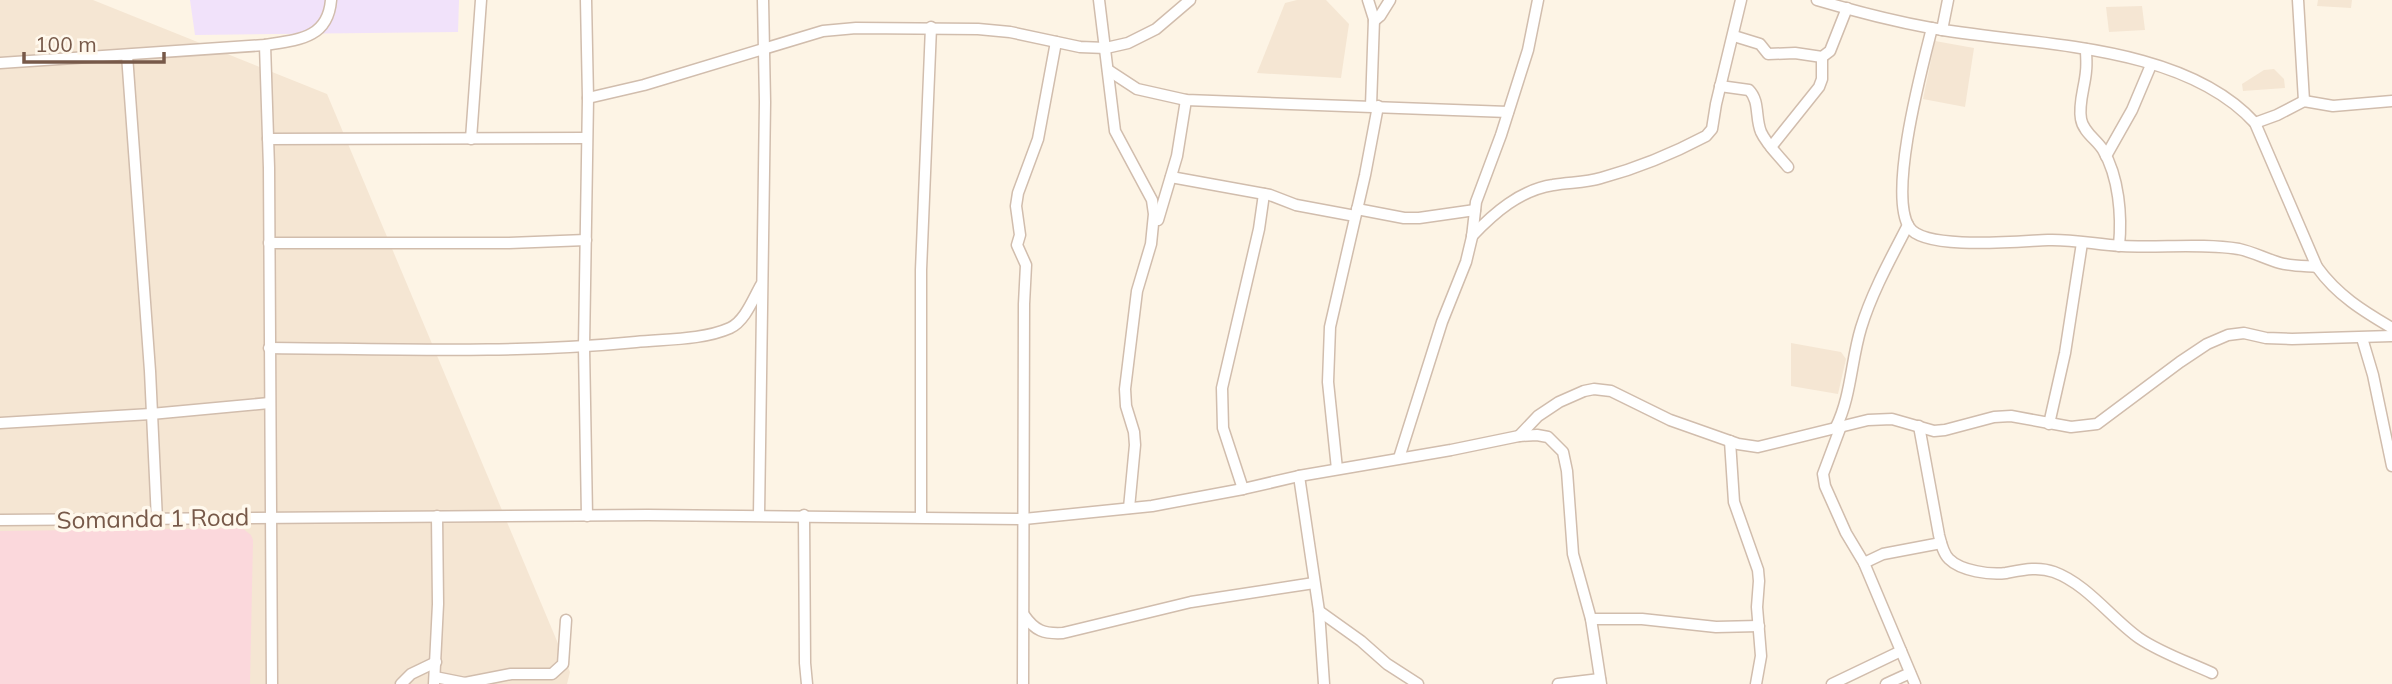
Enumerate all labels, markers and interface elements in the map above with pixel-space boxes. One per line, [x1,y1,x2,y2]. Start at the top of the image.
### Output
scale bar [24,21,164,65]
text: 100 m [35,31,97,57]
street label: Somanda 1 Road [56,501,250,535]

